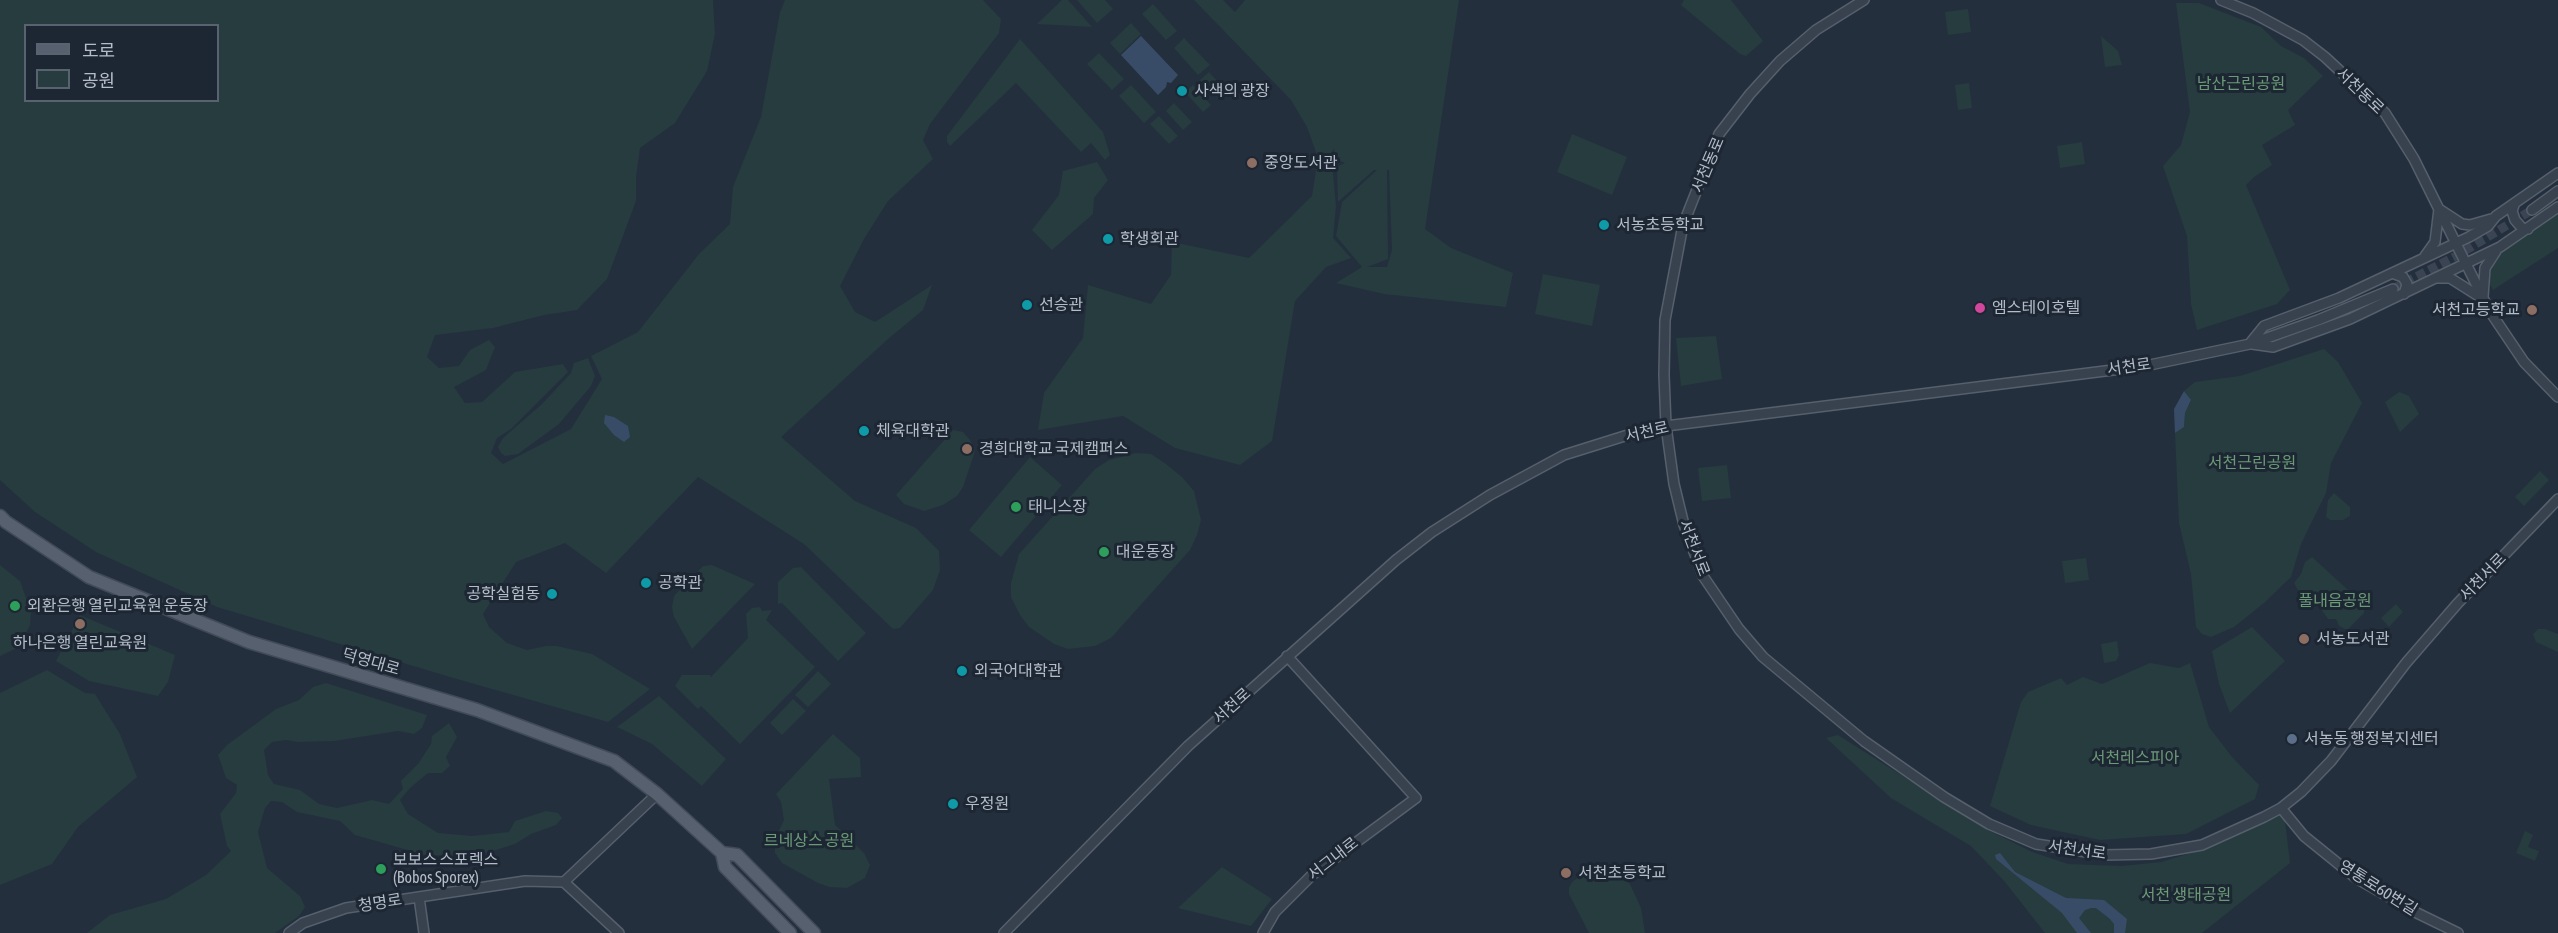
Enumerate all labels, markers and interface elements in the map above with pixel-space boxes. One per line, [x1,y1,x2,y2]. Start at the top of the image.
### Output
legend [24,24,219,102]
text: 도로 [82,40,115,61]
street label: 서천동로 [2332,64,2388,118]
text: 공원 [82,70,115,91]
park label: 남산근린공원 [2197,74,2285,94]
place label: 사색의 광장 [1194,81,1270,101]
marker: 사색의 광장 [1175,84,1189,98]
street label: 서천동로 [1688,134,1728,196]
place label: 중앙도서관 [1264,153,1338,173]
marker: 중앙도서관 [1245,156,1259,170]
place label: 서농초등학교 [1616,215,1704,235]
marker: 서농초등학교 [1597,218,1611,232]
place label: 학생회관 [1120,229,1179,249]
marker: 학생회관 [1101,232,1115,246]
place label: 선승관 [1039,295,1083,315]
marker: 선승관 [1020,298,1034,312]
place label: 엠스테이호텔 [1992,298,2080,318]
place label: 서천고등학교 [2432,300,2520,320]
marker: 엠스테이호텔 [1973,301,1987,315]
marker: 서천고등학교 [2525,303,2539,317]
street label: 서천로 [2106,354,2152,380]
street label: 서천로 [1623,418,1671,446]
place label: 체육대학관 [876,421,950,441]
marker: 체육대학관 [857,424,871,438]
place label: 경희대학교 국제캠퍼스 [979,439,1128,459]
marker: 경희대학교 국제캠퍼스 [960,442,974,456]
park label: 서천근린공원 [2208,453,2296,473]
place label: 태니스장 [1028,497,1087,517]
marker: 태니스장 [1009,500,1023,514]
street label: 서천서로 [1674,517,1714,579]
place label: 대운동장 [1116,542,1175,562]
marker: 대운동장 [1097,545,1111,559]
street label: 서천서로 [2456,549,2510,605]
place label: 공학관 [658,573,702,593]
marker: 공학관 [639,576,653,590]
place label: 공학실험동 [466,584,540,604]
marker: 공학실험동 [545,587,559,601]
park label: 풀내음공원 [2298,591,2372,611]
place label: 외환은행 열린교육원 운동장 [27,596,208,616]
marker: 외환은행 열린교육원 운동장 [8,599,22,613]
marker: 하나은행 열린교육원 [73,617,87,631]
place label: 서농도서관 [2316,629,2390,649]
marker: 서농도서관 [2297,632,2311,646]
place label: 하나은행 열린교육원 [13,633,147,653]
street label: 덕영대로 [340,645,402,679]
place label: 외국어대학관 [974,661,1062,681]
marker: 외국어대학관 [955,664,969,678]
street label: 서천로 [1209,684,1255,728]
place label: 서농동 행정복지센터 [2304,729,2439,749]
marker: 서농동 행정복지센터 [2285,732,2299,746]
park label: 서천레스피아 [2091,748,2179,768]
place label: 우정원 [965,794,1009,814]
marker: 우정원 [946,797,960,811]
park label: 르네상스 공원 [764,831,854,851]
street label: 서그내로 [1304,833,1362,885]
street label: 서천서로 [2047,836,2107,864]
place label: 보보스 스포렉스 (Bobos Sporex) [393,850,498,888]
street label: 영통로60번길 [2335,856,2421,920]
marker: 보보스 스포렉스 (Bobos Sporex) [374,862,388,876]
place label: 서천초등학교 [1578,863,1666,883]
marker: 서천초등학교 [1559,866,1573,880]
park label: 서천 생태공원 [2141,885,2231,905]
street label: 청명로 [357,890,403,916]

